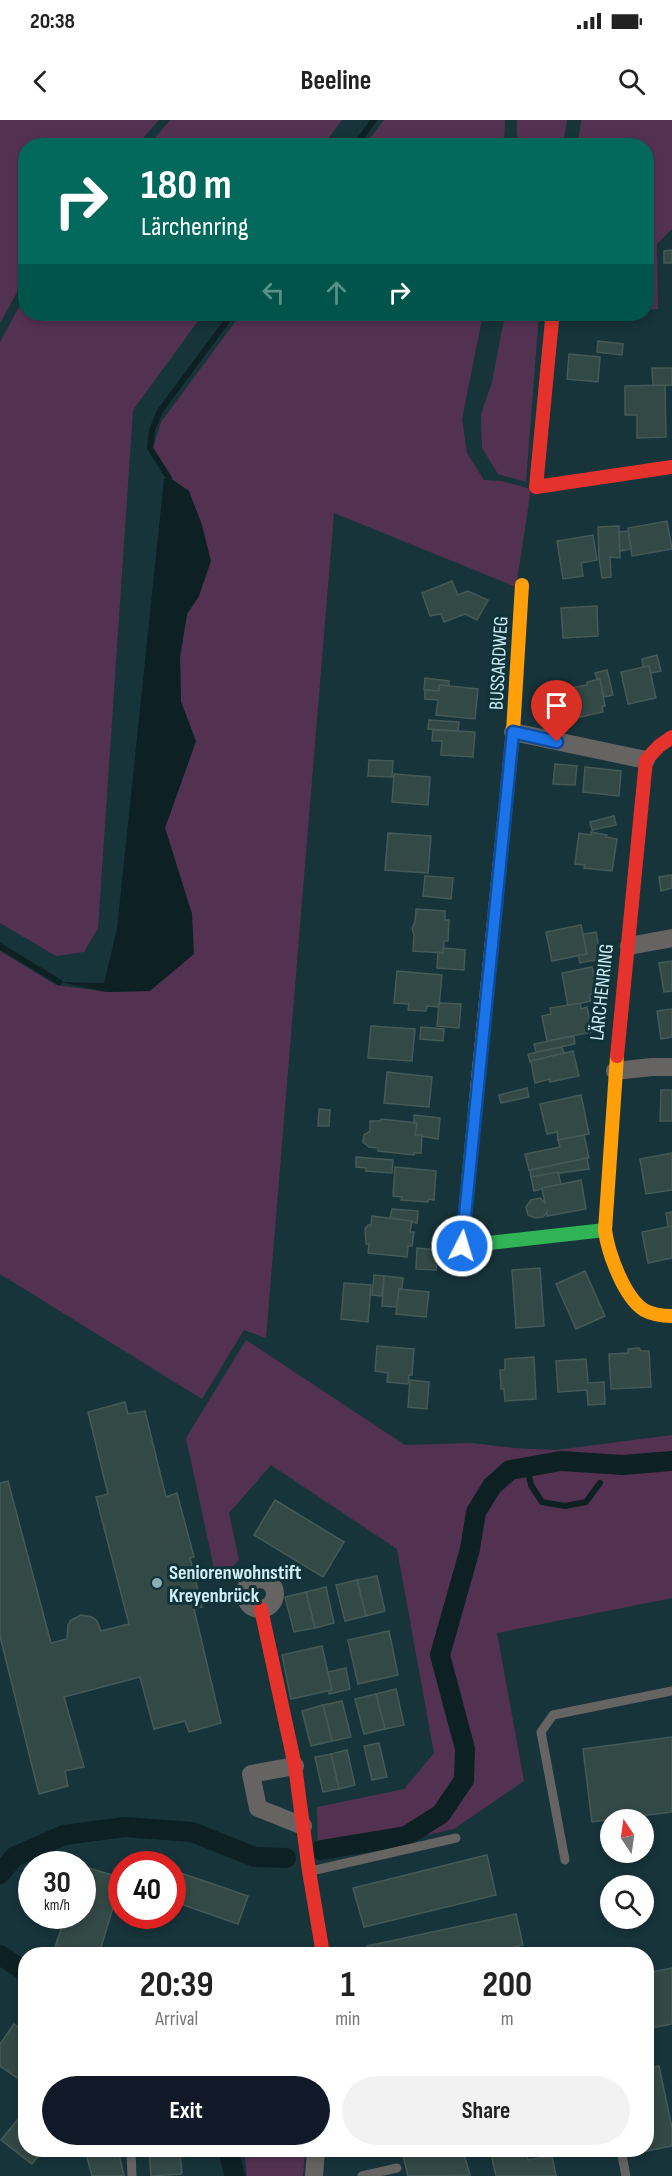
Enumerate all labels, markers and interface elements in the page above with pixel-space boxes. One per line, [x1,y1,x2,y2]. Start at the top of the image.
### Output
text: 20:38 [30,8,75,35]
icon: back [24,65,57,98]
text: Beeline [301,65,371,97]
icon: search [615,65,648,98]
text: 180 m [141,160,232,211]
icon: right [42,162,120,240]
text: Lärchenring [141,211,249,243]
icon: left [257,276,290,309]
icon: ahead [320,276,353,309]
icon: right [383,276,416,309]
street label: BUSSARDWEG [485,615,513,711]
pin [531,680,582,742]
icon: arrive [540,689,573,722]
street label: LÄRCHENRING [585,943,619,1042]
position arrow [430,1214,494,1278]
place label: Seniorenwohnstift Kreyenbrück [169,1561,302,1608]
marker: Seniorenwohnstift Kreyenbrück [150,1576,164,1590]
north arrow [600,1809,654,1863]
map controls [600,1809,654,1929]
speed limit sign: 40 [108,1851,186,1929]
text: 30 [43,1865,71,1901]
button: search [600,1875,654,1929]
text: km/h [44,1896,70,1915]
text: 20:39 [140,1964,213,2007]
text: 1 [341,1964,355,2007]
text: 200 [482,1964,532,2007]
text: Arrival [155,2007,198,2031]
text: min [335,2007,360,2031]
text: m [501,2007,514,2031]
button: Exit [42,2076,330,2145]
button: Share [342,2076,630,2145]

